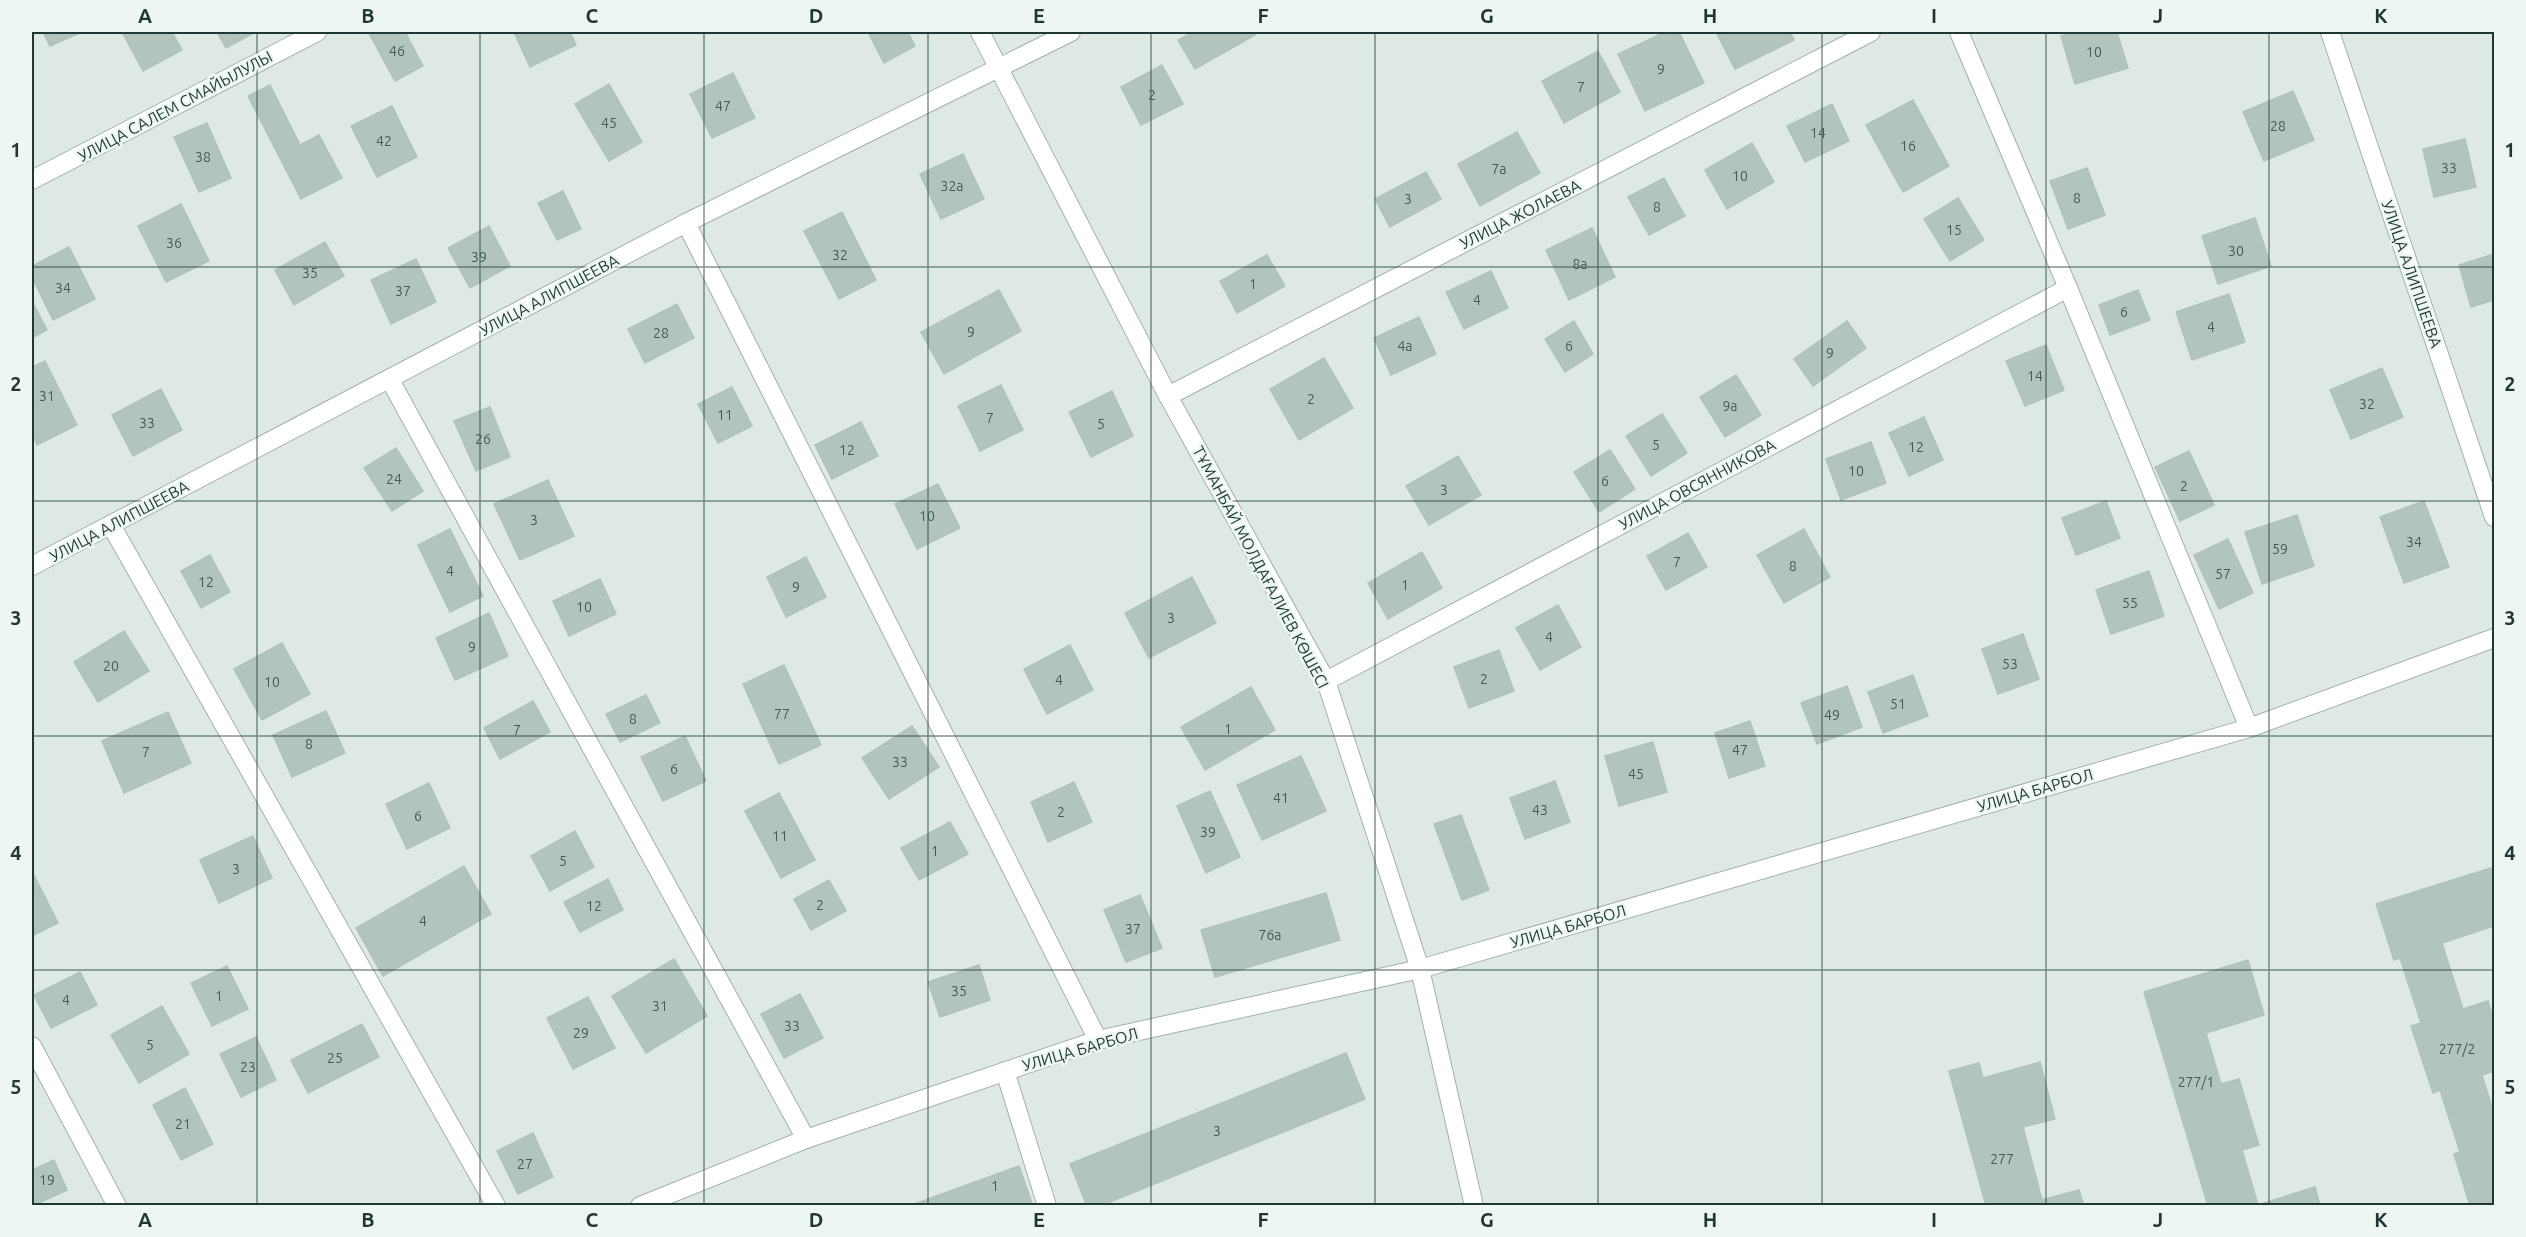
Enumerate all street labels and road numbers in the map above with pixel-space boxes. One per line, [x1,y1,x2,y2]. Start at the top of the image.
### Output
street label: УЛИЦА САЛЕМ СМАЙЫЛУЛЫ [74,46,275,165]
street label: УЛИЦА ЖОЛАЕВА [1457,175,1584,252]
street label: УЛИЦА АЛИПШЕЕВА [2378,198,2446,351]
street label: УЛИЦА АЛИПШЕЕВА [476,250,622,339]
street label: УЛИЦА ОВСЯННИКОВА [1616,435,1779,533]
street label: ТҰМАНБАЙ МОЛДАҒАЛИЕВ КӨШЕСІ [1189,442,1334,691]
street label: УЛИЦА АЛИПШЕЕВА [46,476,192,565]
street label: УЛИЦА БАРБОЛ [1975,765,2095,815]
street label: УЛИЦА БАРБОЛ [1508,901,1628,951]
street label: УЛИЦА БАРБОЛ [1020,1024,1140,1074]

